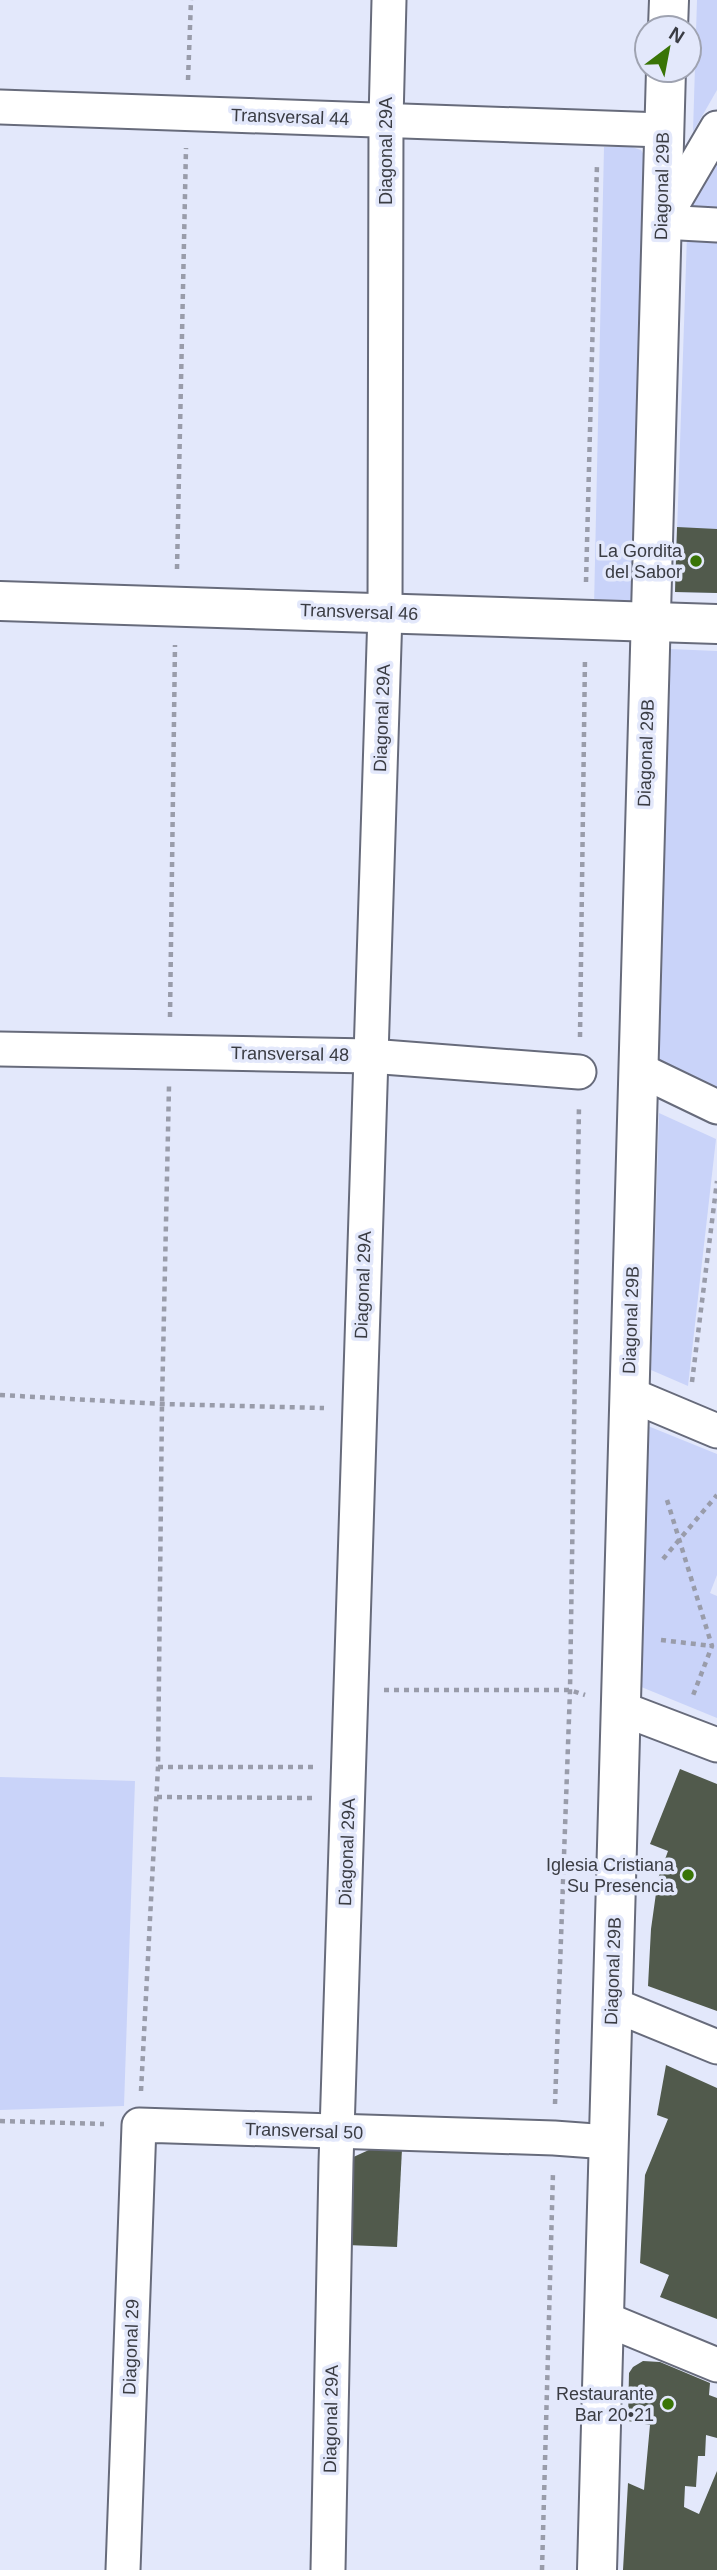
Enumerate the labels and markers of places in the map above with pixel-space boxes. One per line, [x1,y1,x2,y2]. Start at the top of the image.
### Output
place label: La Gordita del Sabor [598,541,683,582]
marker: La Gordita del Sabor [688,553,704,569]
place label: Iglesia Cristiana Su Presencia [546,1855,675,1896]
marker: Iglesia Cristiana Su Presencia [680,1867,696,1883]
place label: Restaurante Bar 20•21 [556,2384,654,2425]
marker: Restaurante Bar 20•21 [660,2396,676,2412]

